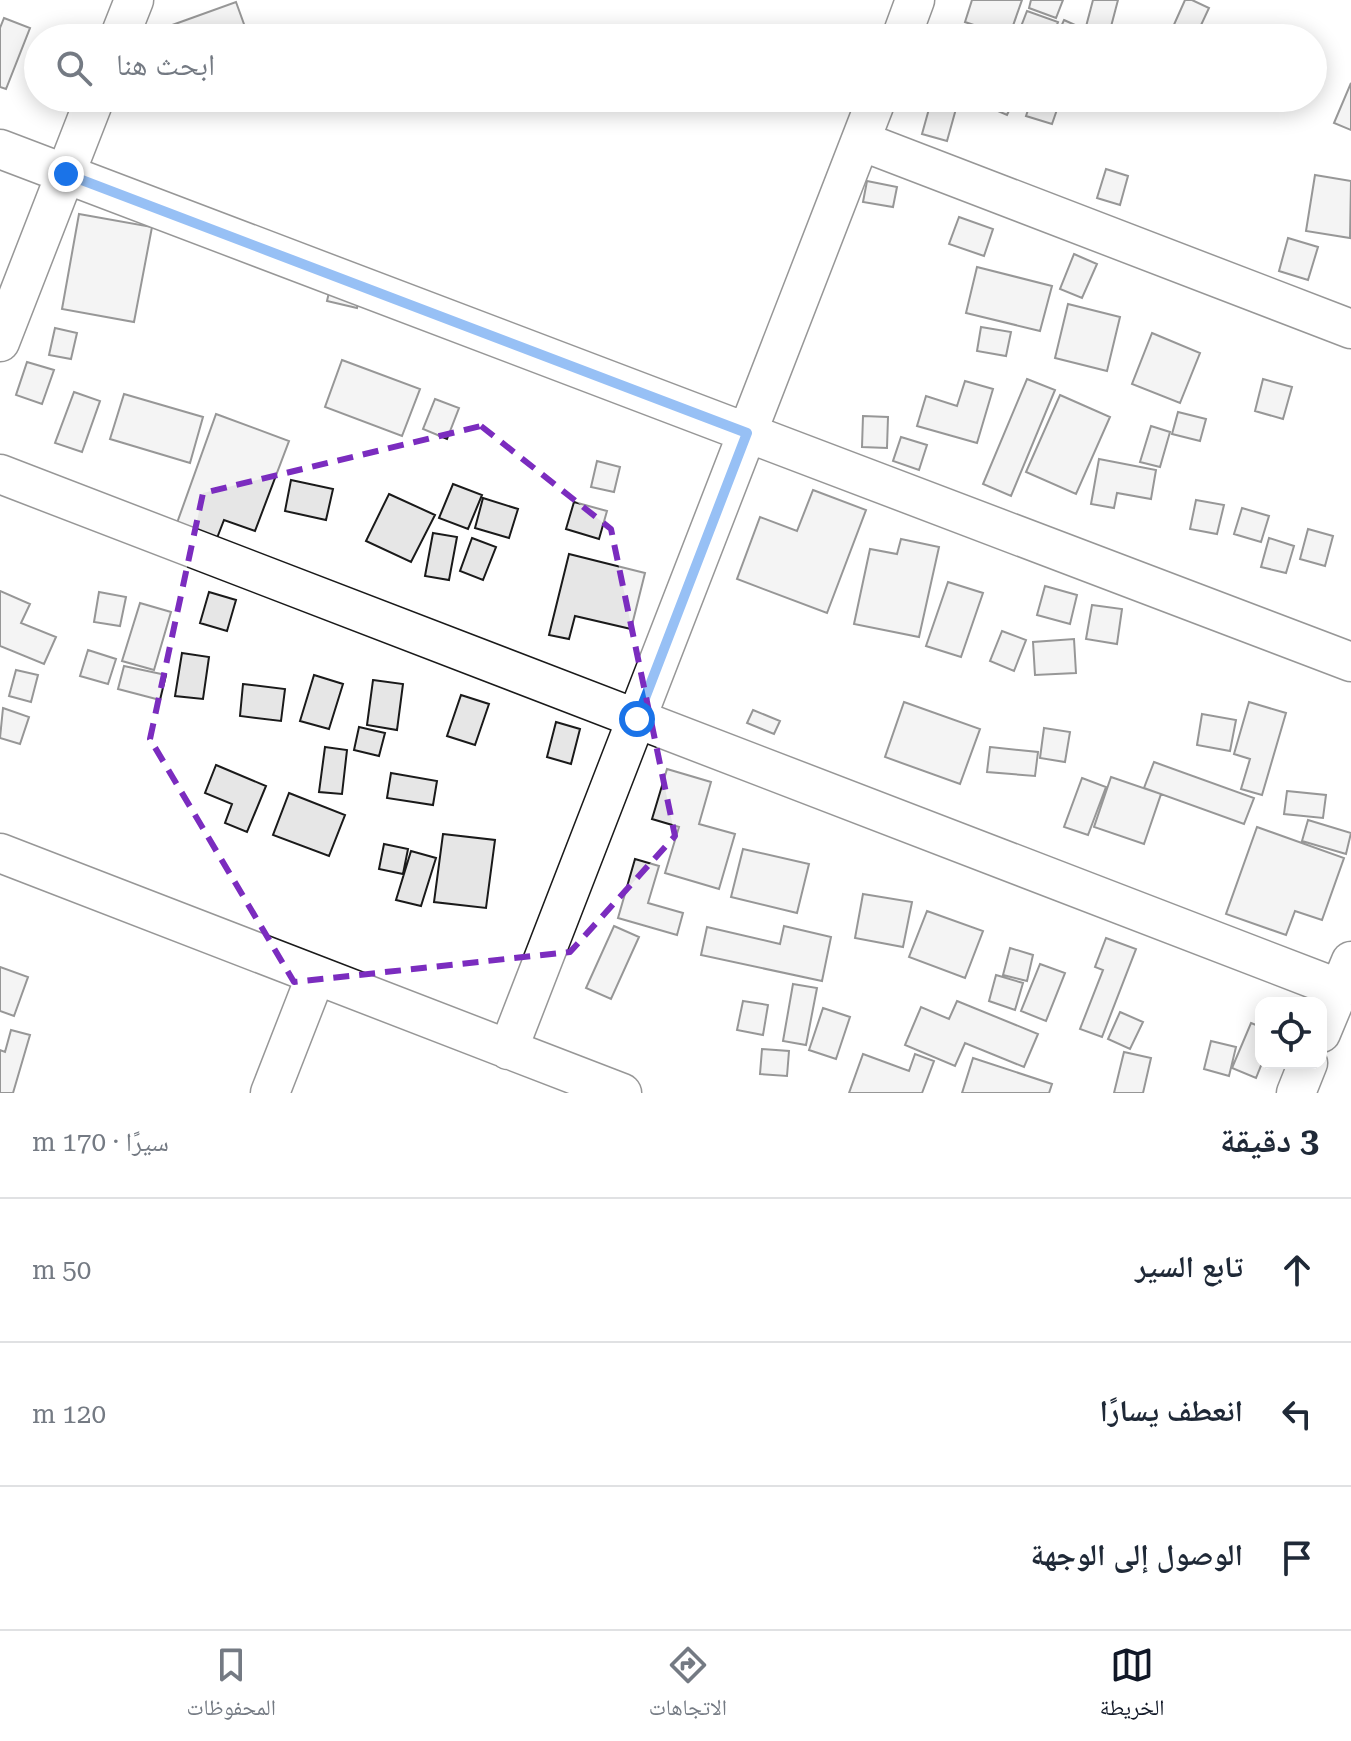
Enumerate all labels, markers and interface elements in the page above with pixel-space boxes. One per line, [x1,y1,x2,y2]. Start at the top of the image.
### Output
search box [24,24,1327,112]
icon: search [52,46,96,90]
text: ابحث هنا [116,47,215,82]
route end [48,156,84,192]
route start [619,701,655,737]
map controls [1255,997,1327,1069]
button: locate [1255,997,1327,1069]
text: 3 دقيقة [1220,1120,1319,1160]
text: سيرًا · 170 m [32,1127,169,1157]
icon: ahead [1275,1248,1319,1292]
text: تابع السير [1135,1249,1243,1284]
text: 50 m [32,1255,91,1285]
icon: left [1275,1392,1319,1436]
text: انعطف يسارًا [1099,1393,1243,1428]
text: 120 m [32,1399,106,1429]
icon: arrive [1275,1536,1319,1580]
text: الوصول إلى الوجهة [1031,1537,1243,1572]
tab: المحفوظات [186,1643,276,1729]
tab: الاتجاهات [649,1643,727,1729]
tab: الخريطة [1100,1643,1165,1729]

